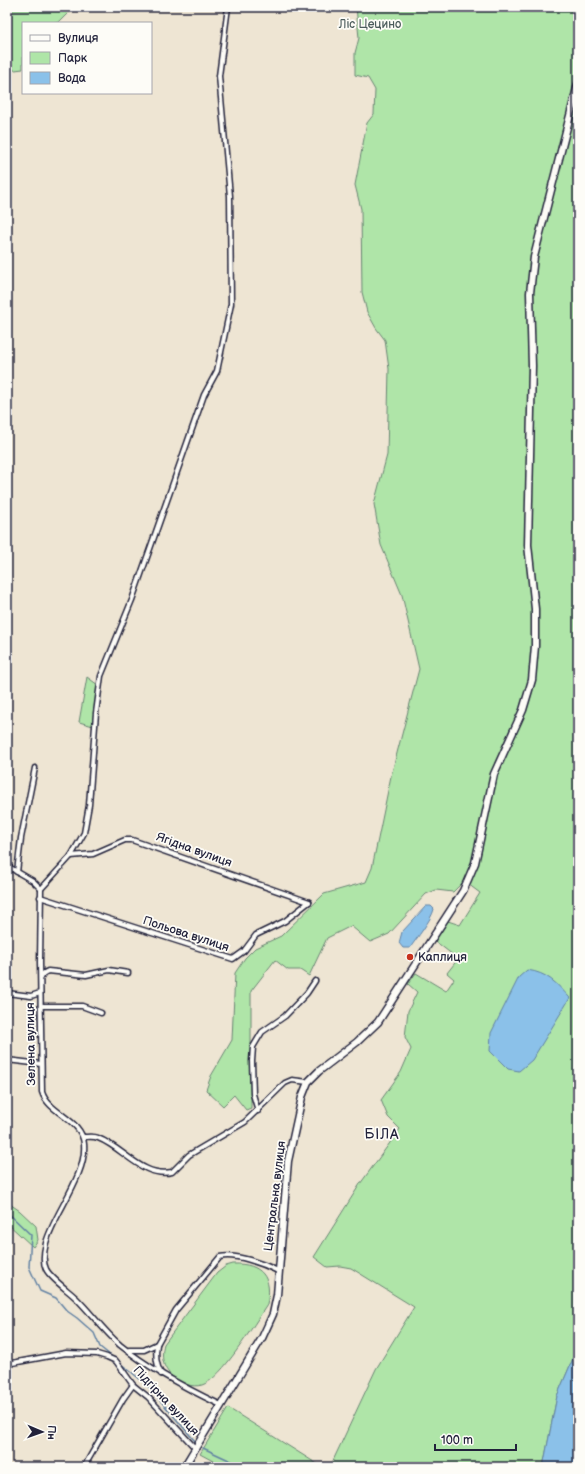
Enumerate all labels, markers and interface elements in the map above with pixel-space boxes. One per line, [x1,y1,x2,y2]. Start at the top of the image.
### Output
park label: Ліс Цецино [338,17,401,32]
legend [22,22,152,94]
text: Вулиця [58,31,99,46]
text: Парк [58,51,88,66]
text: Вода [58,71,86,86]
street label: Ягідна вулиця [154,829,234,871]
street label: Польова вулиця [141,913,231,955]
place label: Каплиця [418,950,467,965]
marker: Каплиця [405,952,415,962]
street label: Зелена вулиця [23,1002,39,1086]
district label: БІЛА [364,1126,400,1143]
street label: Центральна вулиця [261,1140,289,1252]
street label: Підгірна вулиця [130,1363,202,1439]
north arrow [22,1412,62,1452]
text: Пн [45,1425,58,1440]
scale bar [435,1426,516,1452]
text: 100 m [441,1433,473,1448]

